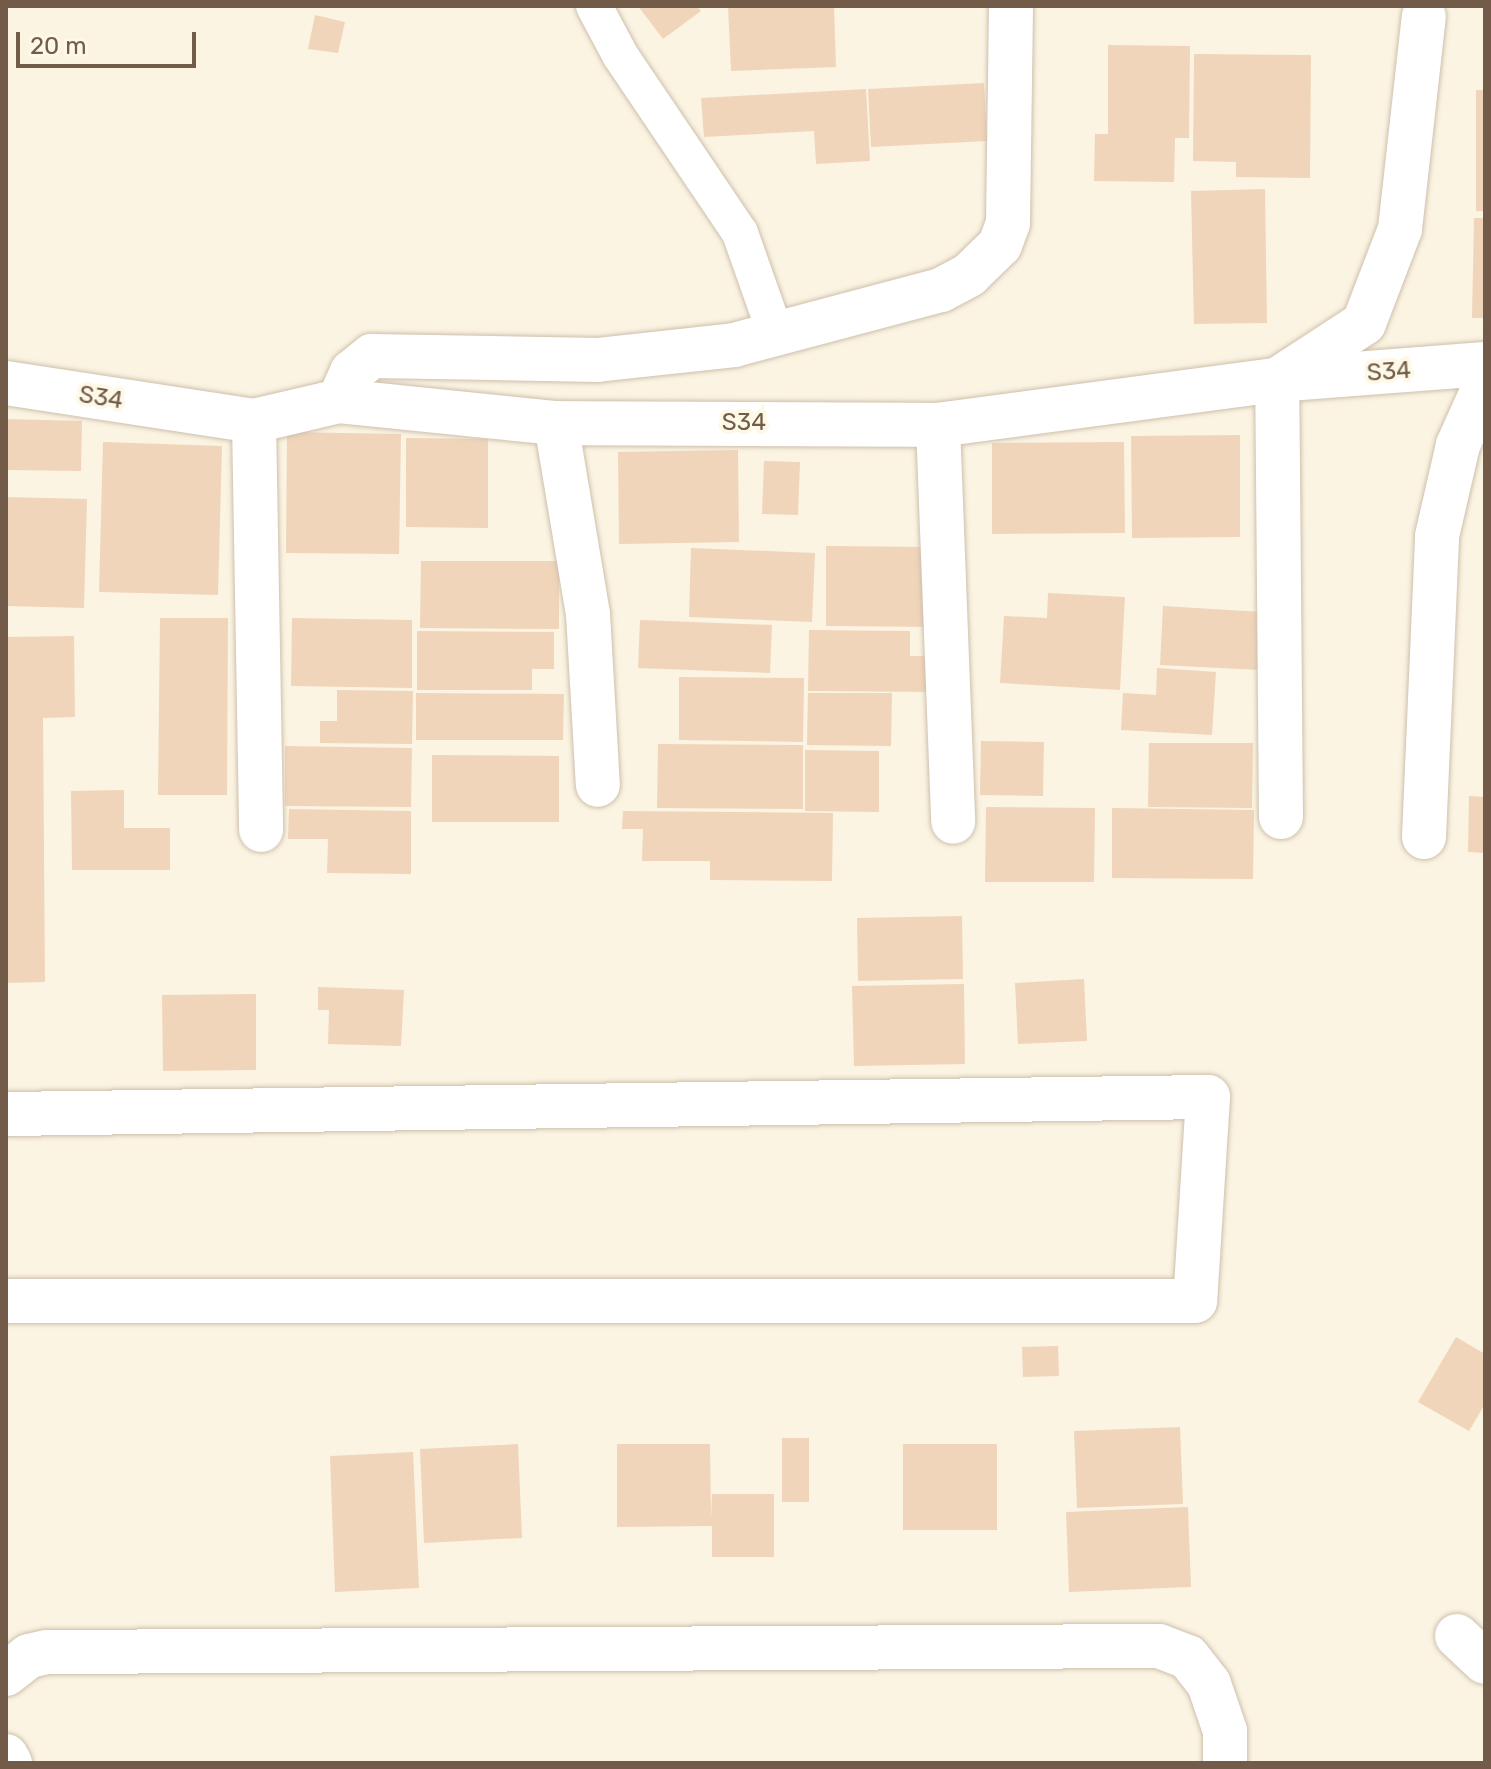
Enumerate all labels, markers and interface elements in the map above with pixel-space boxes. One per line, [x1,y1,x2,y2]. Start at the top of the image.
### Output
scale bar [20,16,200,66]
text: 20 m [30,32,87,60]
street label: S34 [1366,356,1412,388]
street label: S34 [77,380,125,416]
street label: S34 [722,409,766,437]

